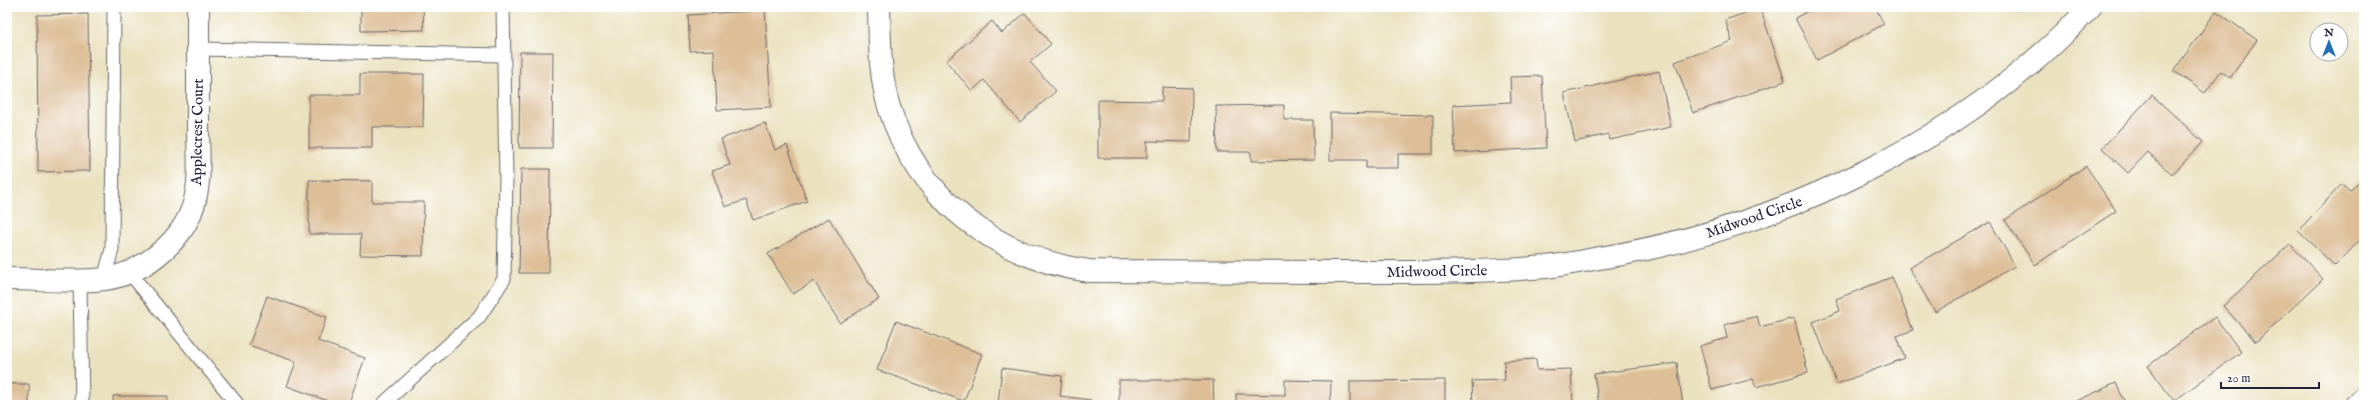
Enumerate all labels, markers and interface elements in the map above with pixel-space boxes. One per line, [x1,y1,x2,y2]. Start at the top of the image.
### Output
north arrow [2309,22,2349,62]
text: N [2323,26,2334,40]
street label: Applecrest Court [187,78,208,187]
street label: Midwood Circle [1703,192,1805,243]
street label: Midwood Circle [1387,261,1488,282]
scale bar [2221,364,2319,390]
text: 20 m [2227,371,2250,386]

